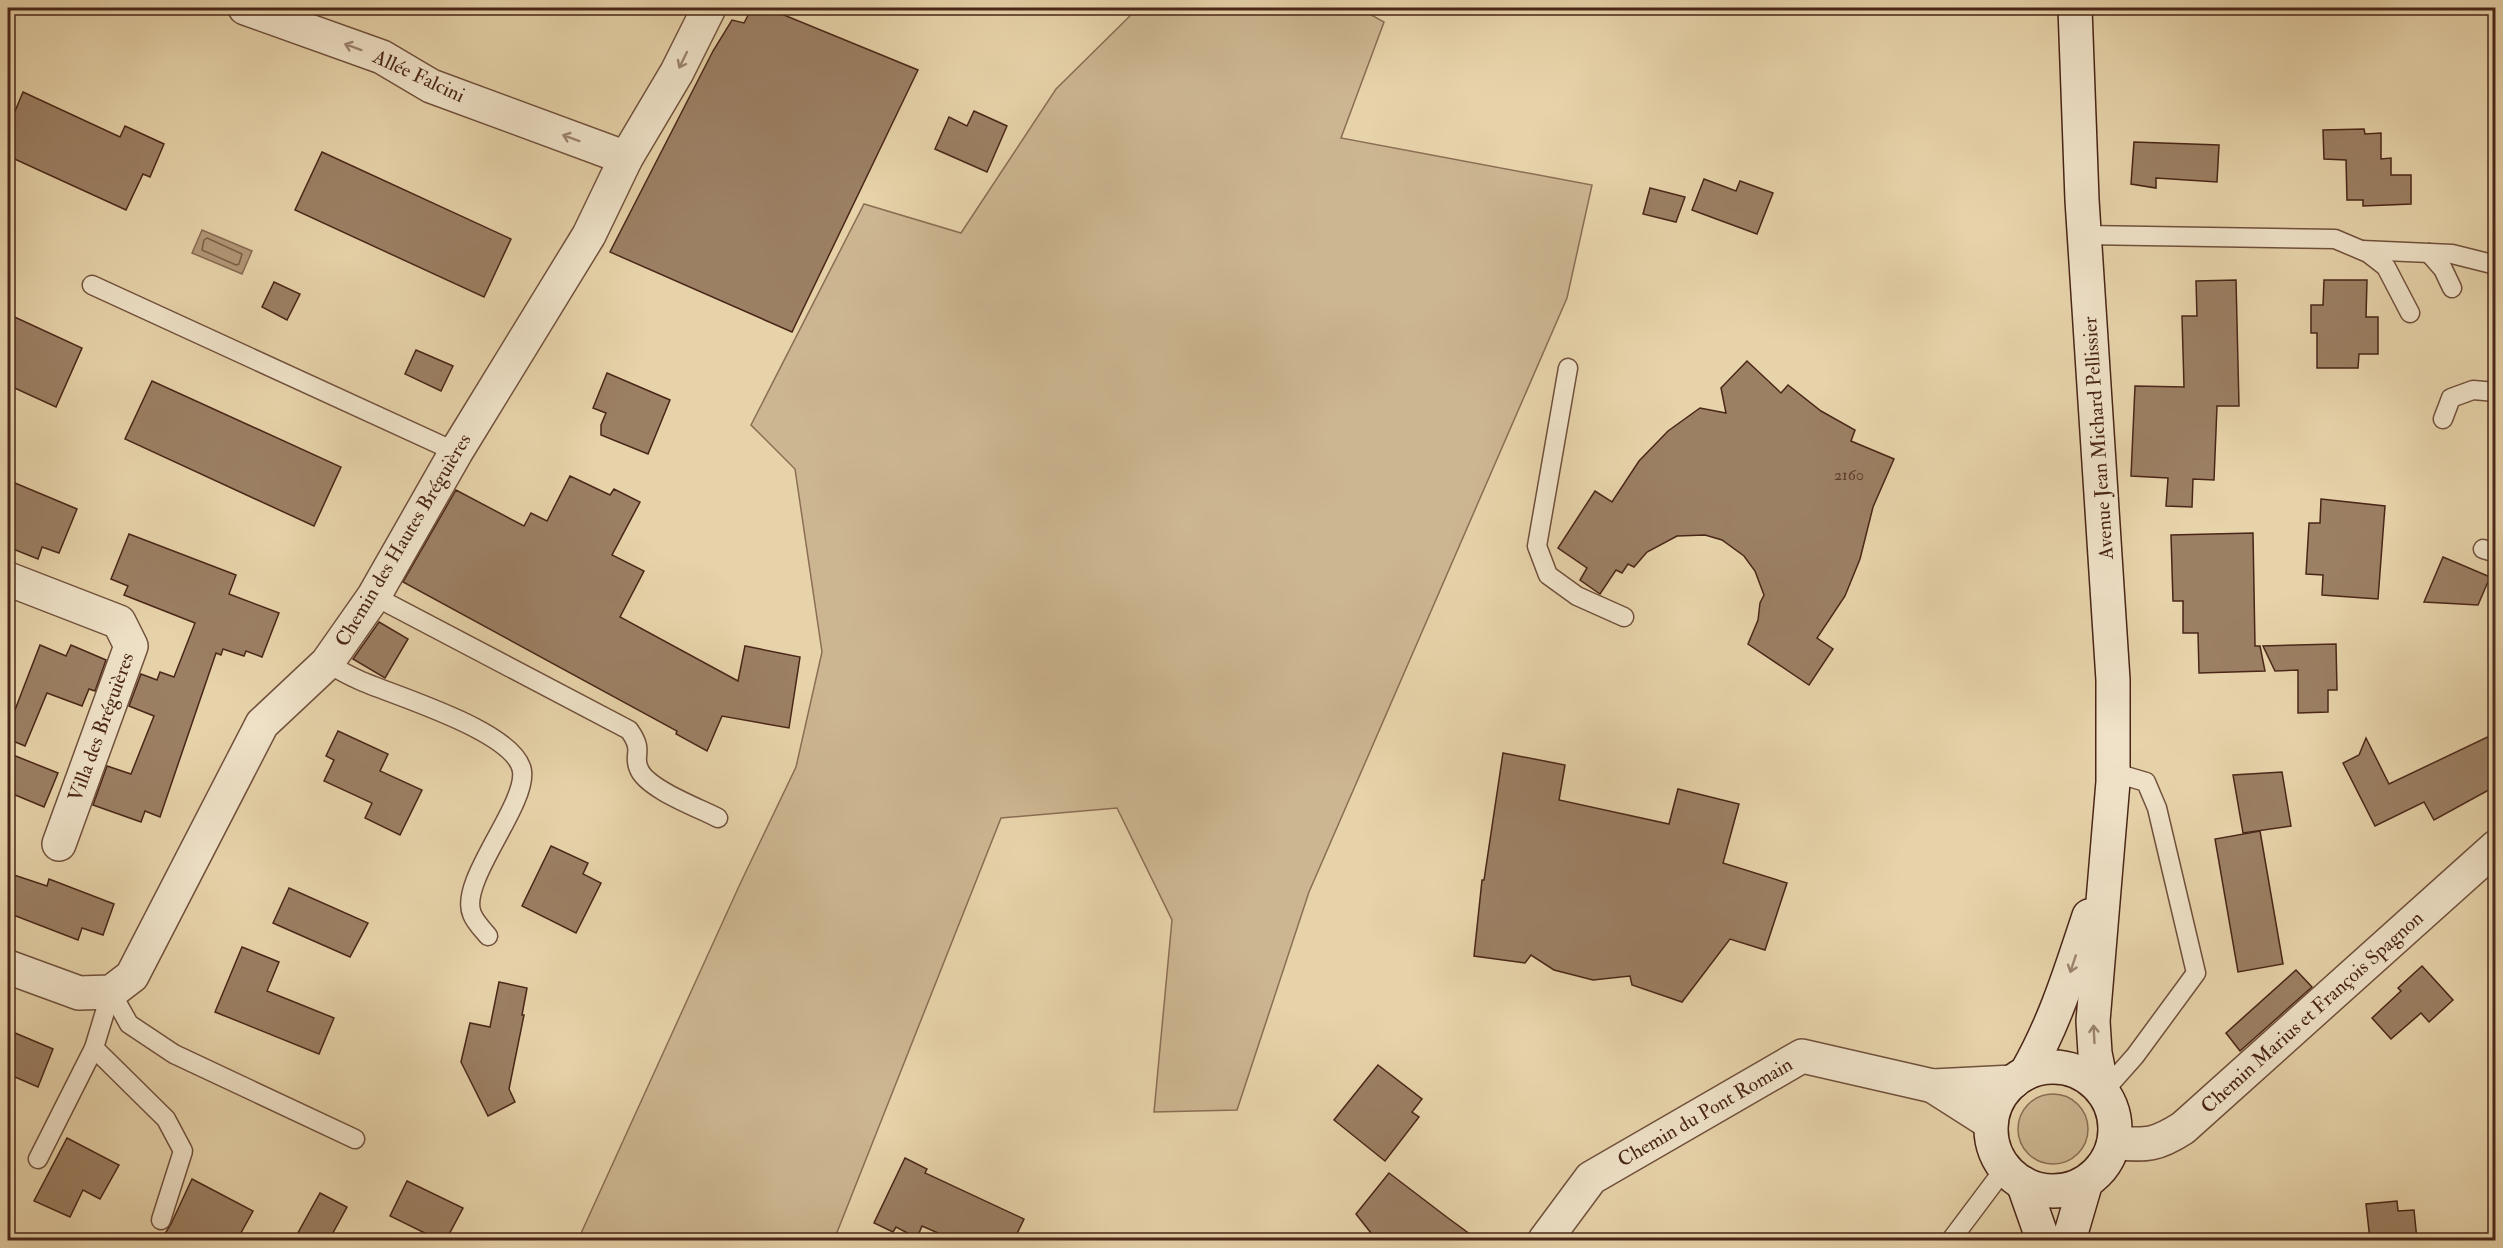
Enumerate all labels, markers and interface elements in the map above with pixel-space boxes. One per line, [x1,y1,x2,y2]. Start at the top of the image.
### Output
one-way arrow [344,40,363,51]
street label: Allée Falcini [368,44,469,108]
one-way arrow [676,50,688,68]
one-way arrow [562,131,581,142]
street label: Avenue Jean Michard Pellissier [2077,315,2119,561]
street label: Chemin des Hautes Bréguières [329,429,477,651]
house number: 2160 [1834,465,1864,485]
street label: Villa des Bréguières [62,649,140,805]
street label: Chemin Marius et François Spagnon [2196,905,2429,1119]
one-way arrow [2067,954,2078,973]
one-way arrow [2088,1025,2099,1045]
street label: Chemin du Pont Romain [1613,1052,1797,1172]

